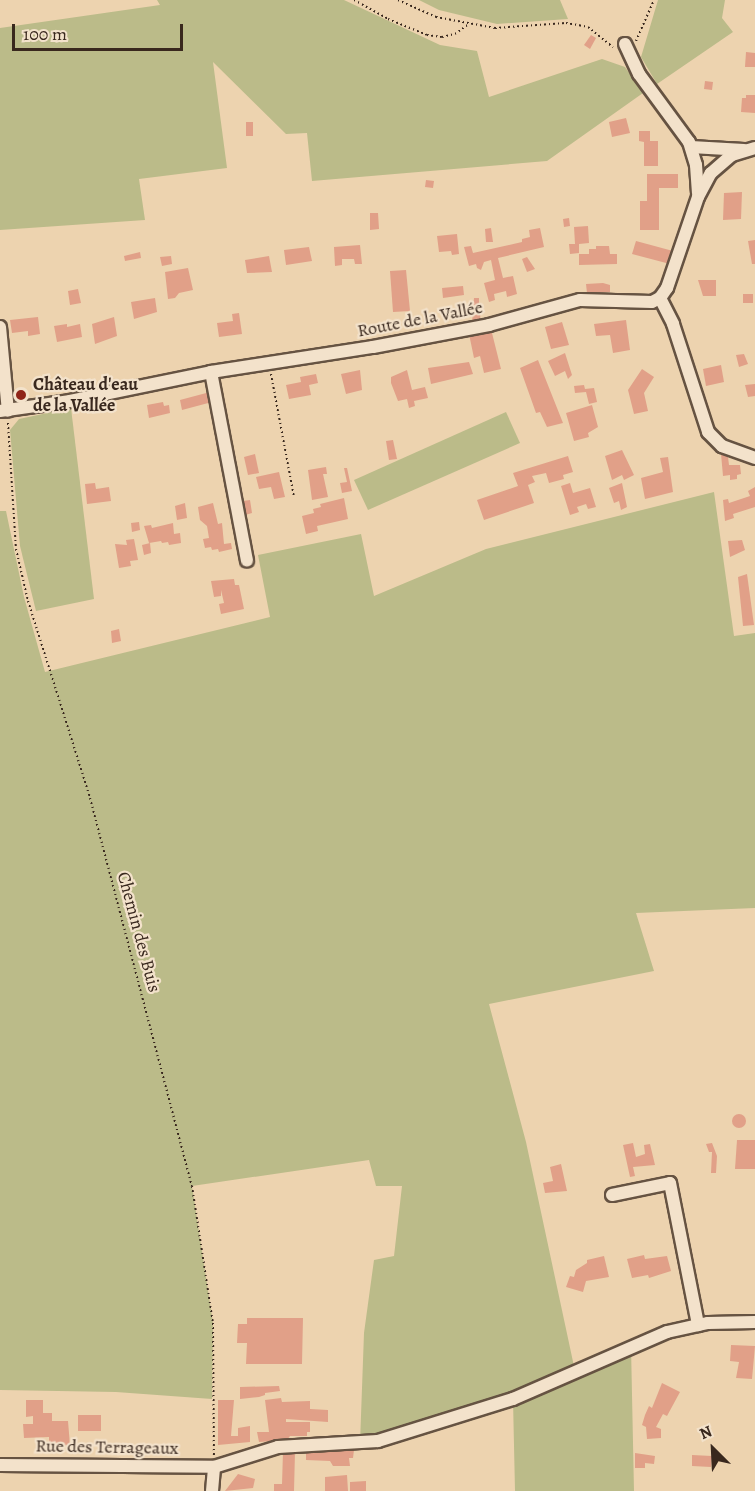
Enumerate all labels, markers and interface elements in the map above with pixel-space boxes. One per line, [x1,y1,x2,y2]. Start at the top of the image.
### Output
scale bar [15,12,186,50]
text: 100 m [23,22,67,46]
street label: Route de la Vallée [356,296,484,342]
place label: Château d'eau de la Vallée [33,374,138,416]
marker: Château d'eau de la Vallée [14,388,28,402]
street label: Chemin des Buis [113,869,165,995]
north arrow [683,1419,743,1479]
text: N [696,1420,715,1445]
street label: Rue des Terrageaux [35,1435,179,1459]

